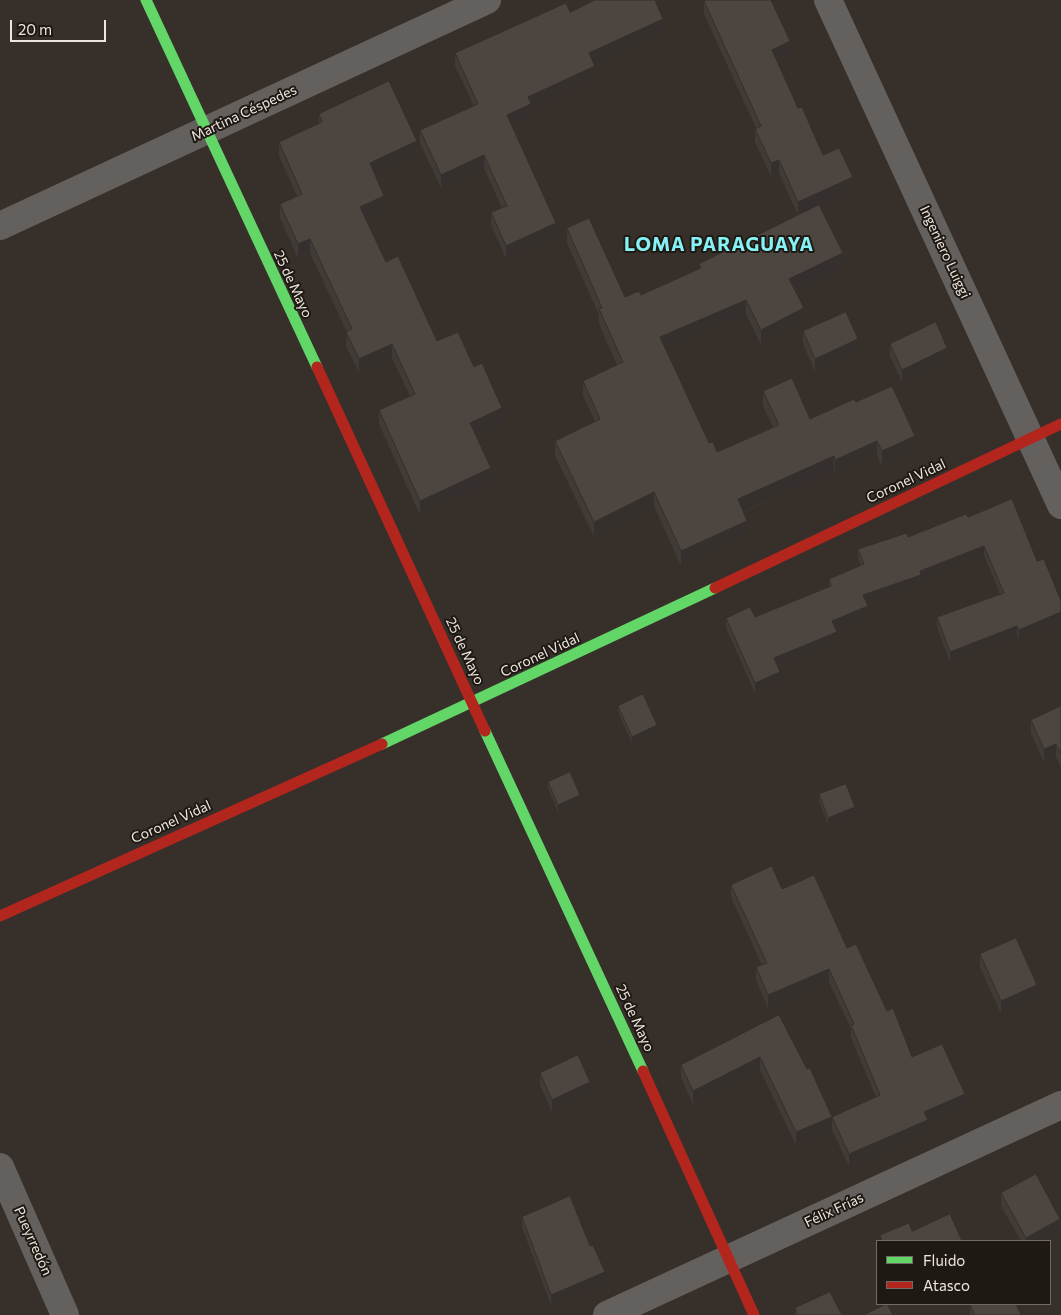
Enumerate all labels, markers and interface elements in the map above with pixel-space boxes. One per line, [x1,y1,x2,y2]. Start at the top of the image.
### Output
scale bar [12,10,109,42]
text: 20 m [18,20,52,38]
street label: Martina Céspedes [189,81,299,145]
street label: Ingeniero Luiggi [916,203,974,301]
district label: LOMA PARAGUAYA [622,234,816,256]
street label: 25 de Mayo [270,248,316,320]
street label: Coronel Vidal [864,455,948,507]
street label: 25 de Mayo [442,615,488,687]
street label: Coronel Vidal [498,629,582,681]
street label: Coronel Vidal [129,797,213,847]
street label: 25 de Mayo [612,982,658,1054]
street label: Félix Frías [802,1189,866,1231]
street label: Pueyrredón [10,1204,56,1278]
legend [876,1240,1051,1305]
text: Fluido [923,1251,965,1269]
text: Atasco [923,1276,970,1294]

